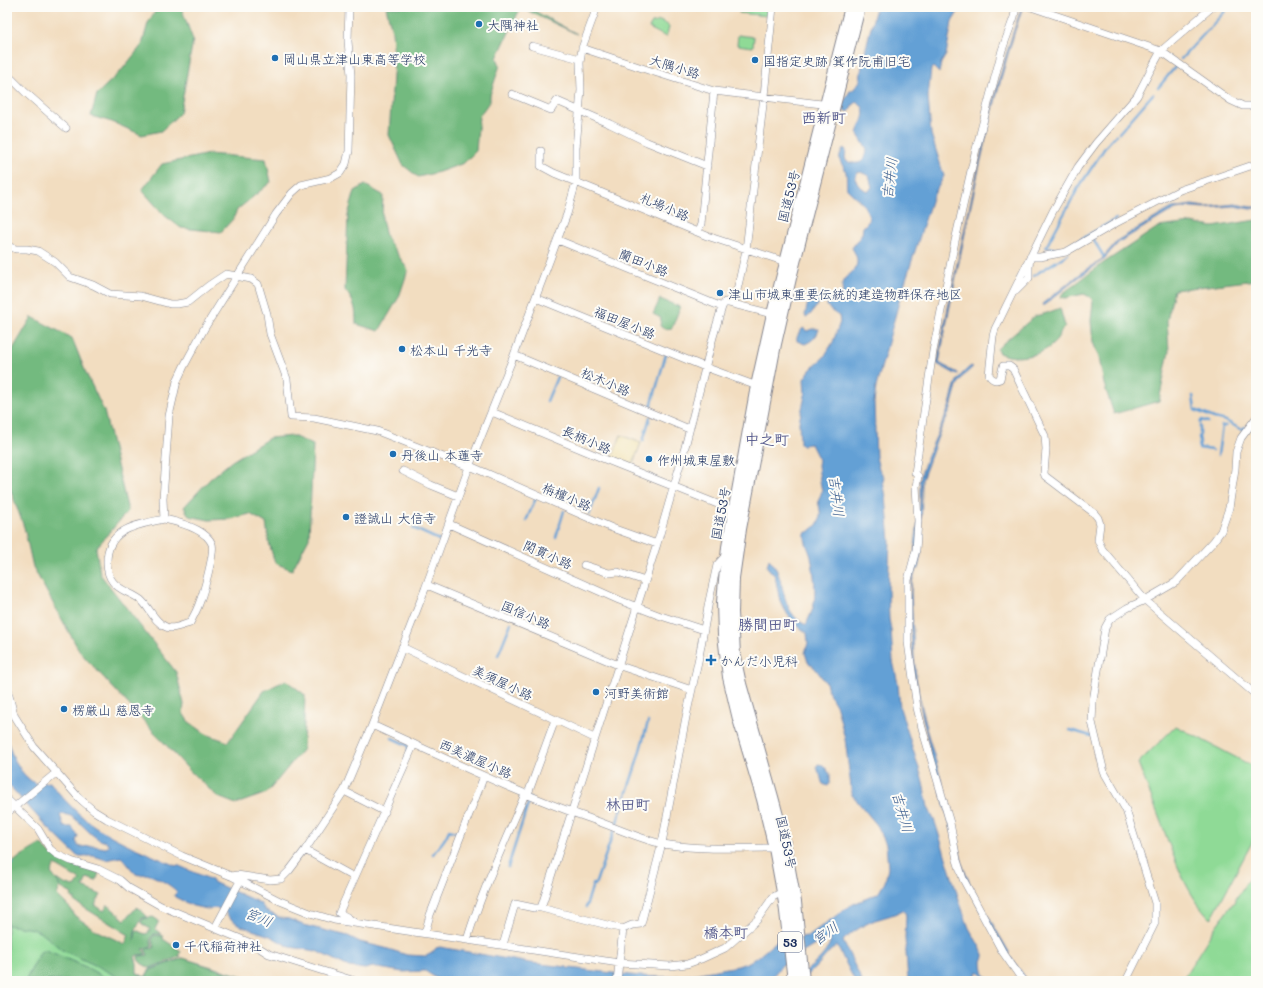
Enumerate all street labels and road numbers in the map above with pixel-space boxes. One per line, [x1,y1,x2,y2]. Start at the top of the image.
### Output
street label: 大隅小路 [648,50,702,82]
street label: 国道53号 [773,168,803,224]
street label: 札場小路 [638,188,692,224]
street label: 蘭田小路 [617,244,671,280]
street label: 福田屋小路 [592,302,658,342]
street label: 松木小路 [579,363,633,399]
street label: 長柄小路 [560,421,614,457]
street label: 栴檀小路 [540,478,594,514]
street label: 国道53号 [706,485,734,541]
street label: 関貫小路 [521,536,575,572]
street label: 国信小路 [499,596,553,632]
street label: 美須屋小路 [470,661,536,703]
street label: 西美濃屋小路 [437,734,515,782]
street label: 国道53号 [773,814,801,870]
road number: 53 [778,932,802,952]

